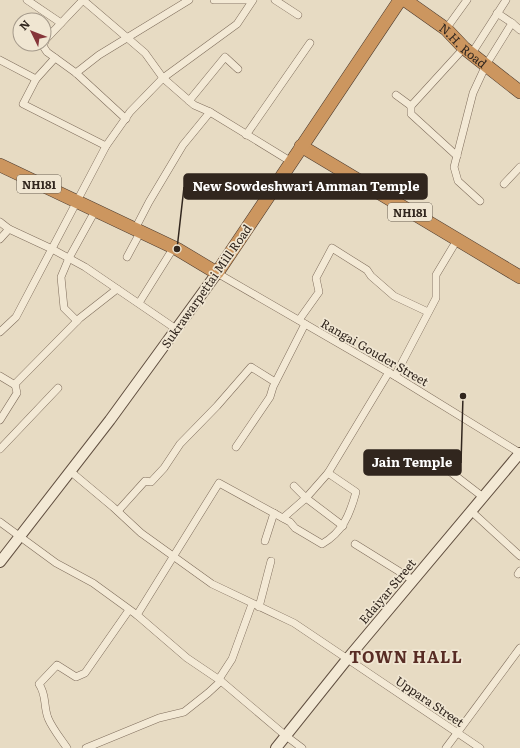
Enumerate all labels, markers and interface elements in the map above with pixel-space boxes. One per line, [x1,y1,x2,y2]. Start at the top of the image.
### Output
north arrow [12,12,52,52]
text: N [15,16,33,33]
street label: N.H. Road [436,18,492,72]
callout: New Sowdeshwari Amman Temple [184,174,427,199]
road number: NH181 [17,175,61,193]
text: New Sowdeshwari Amman Temple [192,176,420,195]
road number: NH181 [388,203,432,221]
street label: Sukrawarpettai Mill Road [156,220,256,351]
street label: Rangai Gouder Street [318,314,432,390]
callout: Jain Temple [364,450,461,475]
text: Jain Temple [372,452,452,471]
street label: Edaiyar Street [354,554,420,628]
district label: TOWN HALL [349,644,463,668]
street label: Uppara Street [392,671,468,731]

